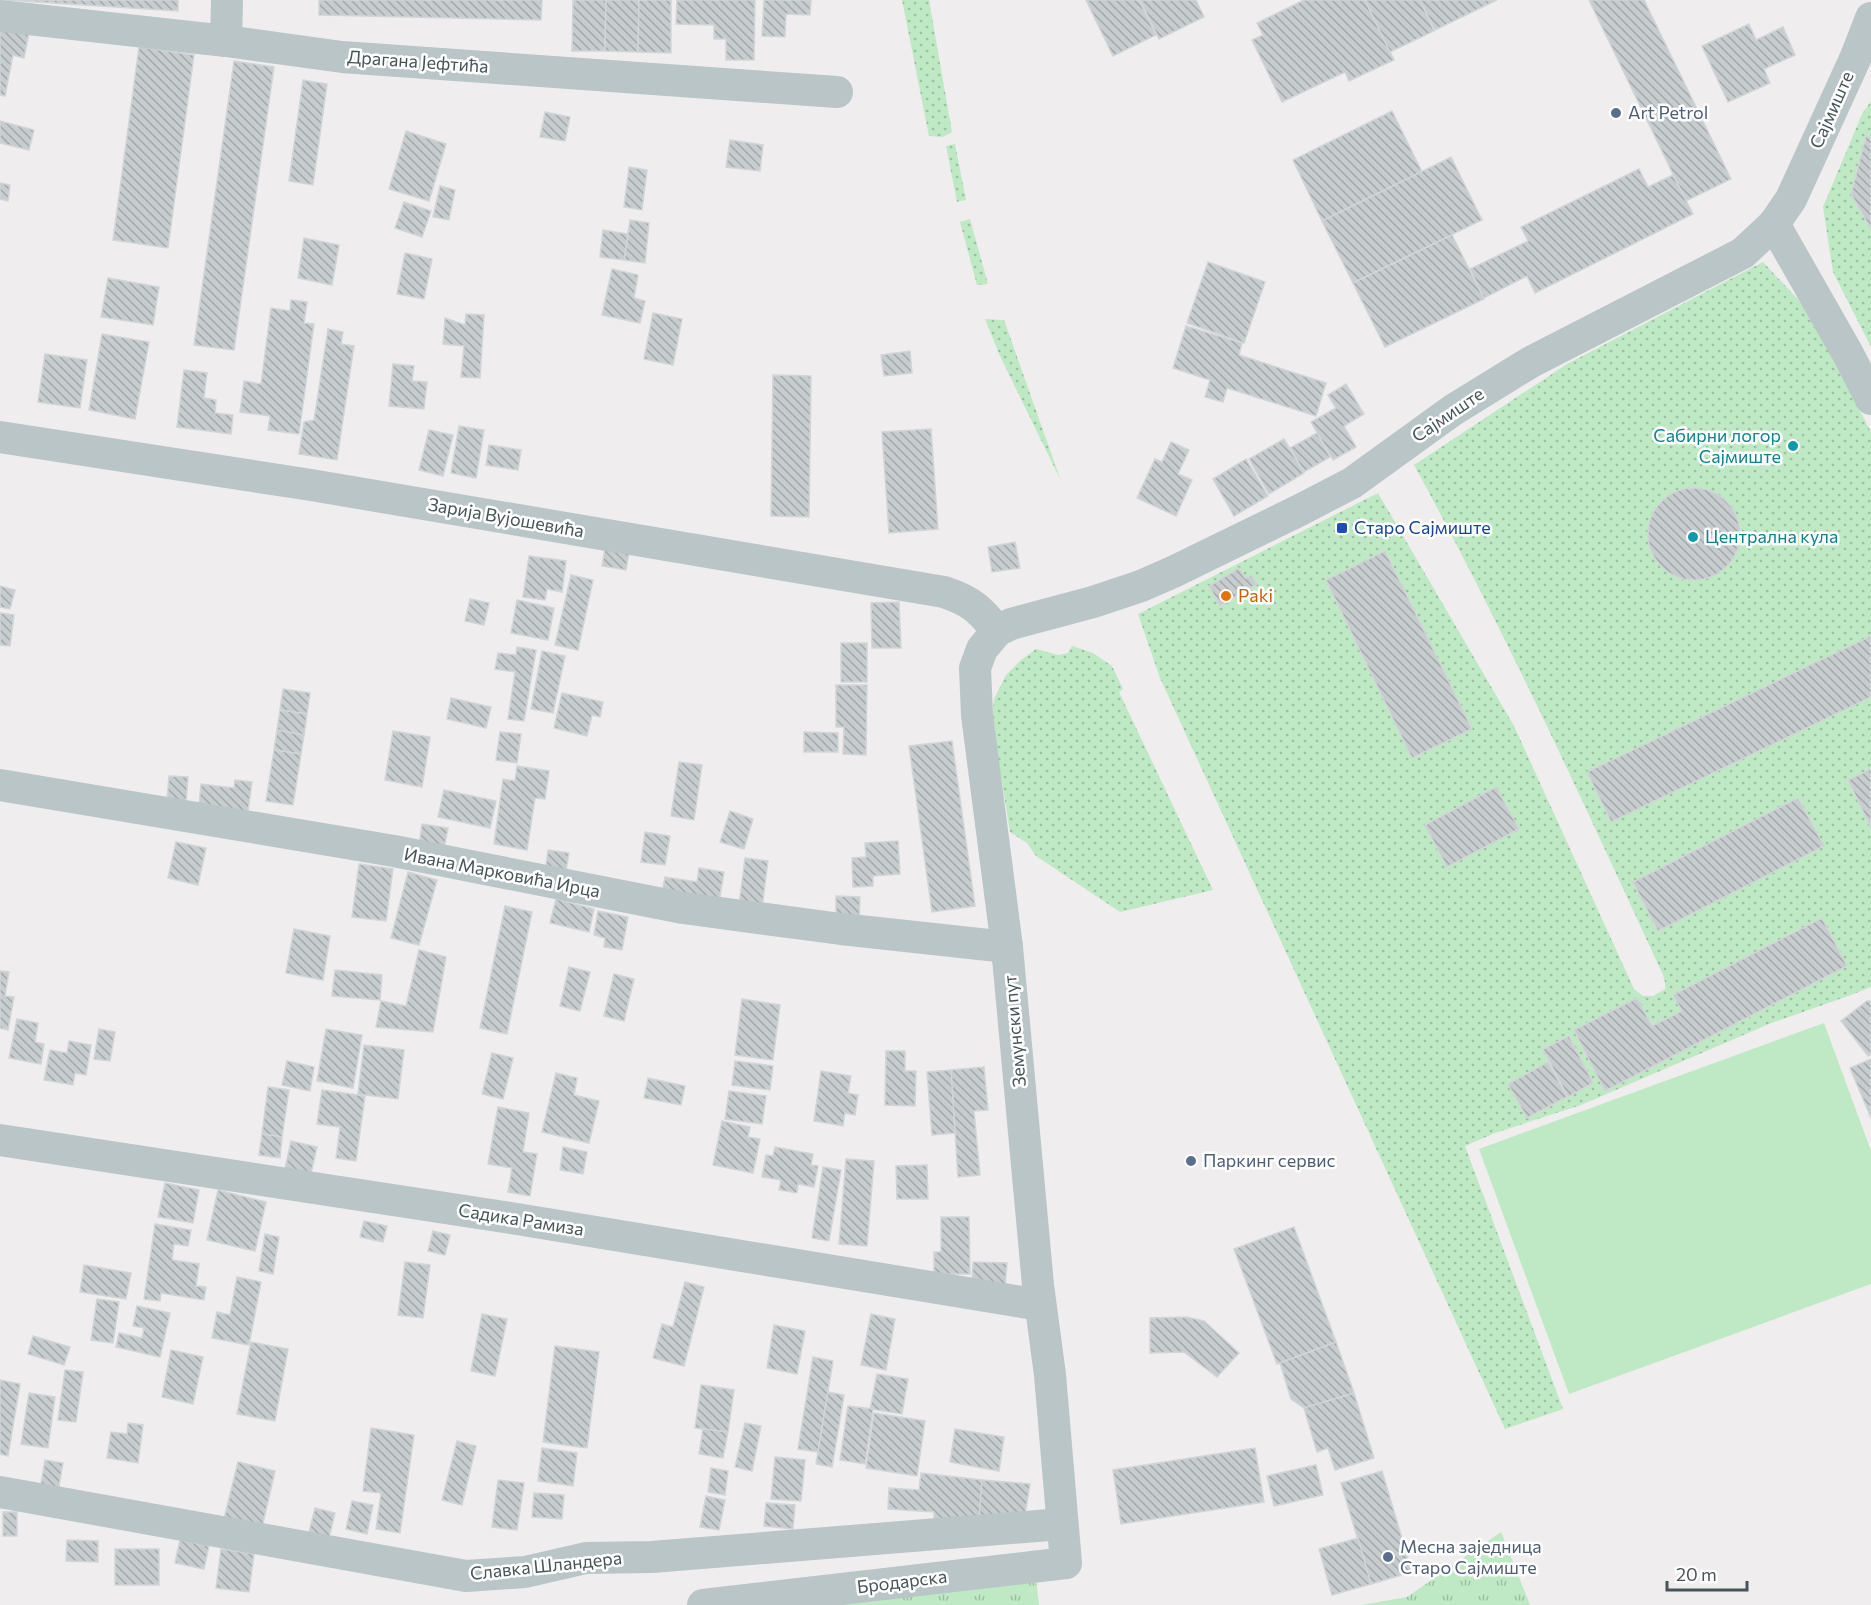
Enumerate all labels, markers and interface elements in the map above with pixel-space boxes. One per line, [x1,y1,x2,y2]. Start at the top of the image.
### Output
street label: Драгана Јефтића [347,45,489,77]
street label: Сајмиште [1804,68,1858,152]
place label: Art Petrol [1628,101,1708,123]
marker: Art Petrol [1609,106,1623,120]
street label: Сајмиште [1407,382,1488,446]
place label: Сабирни логор Сајмиште [1653,424,1781,467]
marker: Сабирни логор Сајмиште [1786,439,1800,453]
street label: Зарија Вујошевића [426,492,586,542]
place label: Старо Сајмиште [1354,516,1491,538]
marker: Старо Сајмиште [1335,521,1349,535]
place label: Централна кула [1705,525,1838,547]
marker: Централна кула [1686,530,1700,544]
place label: Paki [1238,584,1273,606]
marker: Paki [1219,589,1233,603]
street label: Ивана Марковића Ирца [402,842,602,902]
street label: Земунски пут [998,974,1030,1088]
place label: Паркинг сервис [1203,1149,1336,1171]
marker: Паркинг сервис [1184,1154,1198,1168]
street label: Садика Рамиза [457,1198,585,1240]
place label: Месна заједница Старо Сајмиште [1400,1535,1542,1578]
street label: Славка Шландера [469,1546,623,1584]
marker: Месна заједница Старо Сајмиште [1381,1550,1395,1564]
scale bar [1667,1554,1746,1592]
text: 20 m [1676,1563,1717,1585]
street label: Бродарска [856,1565,948,1597]

